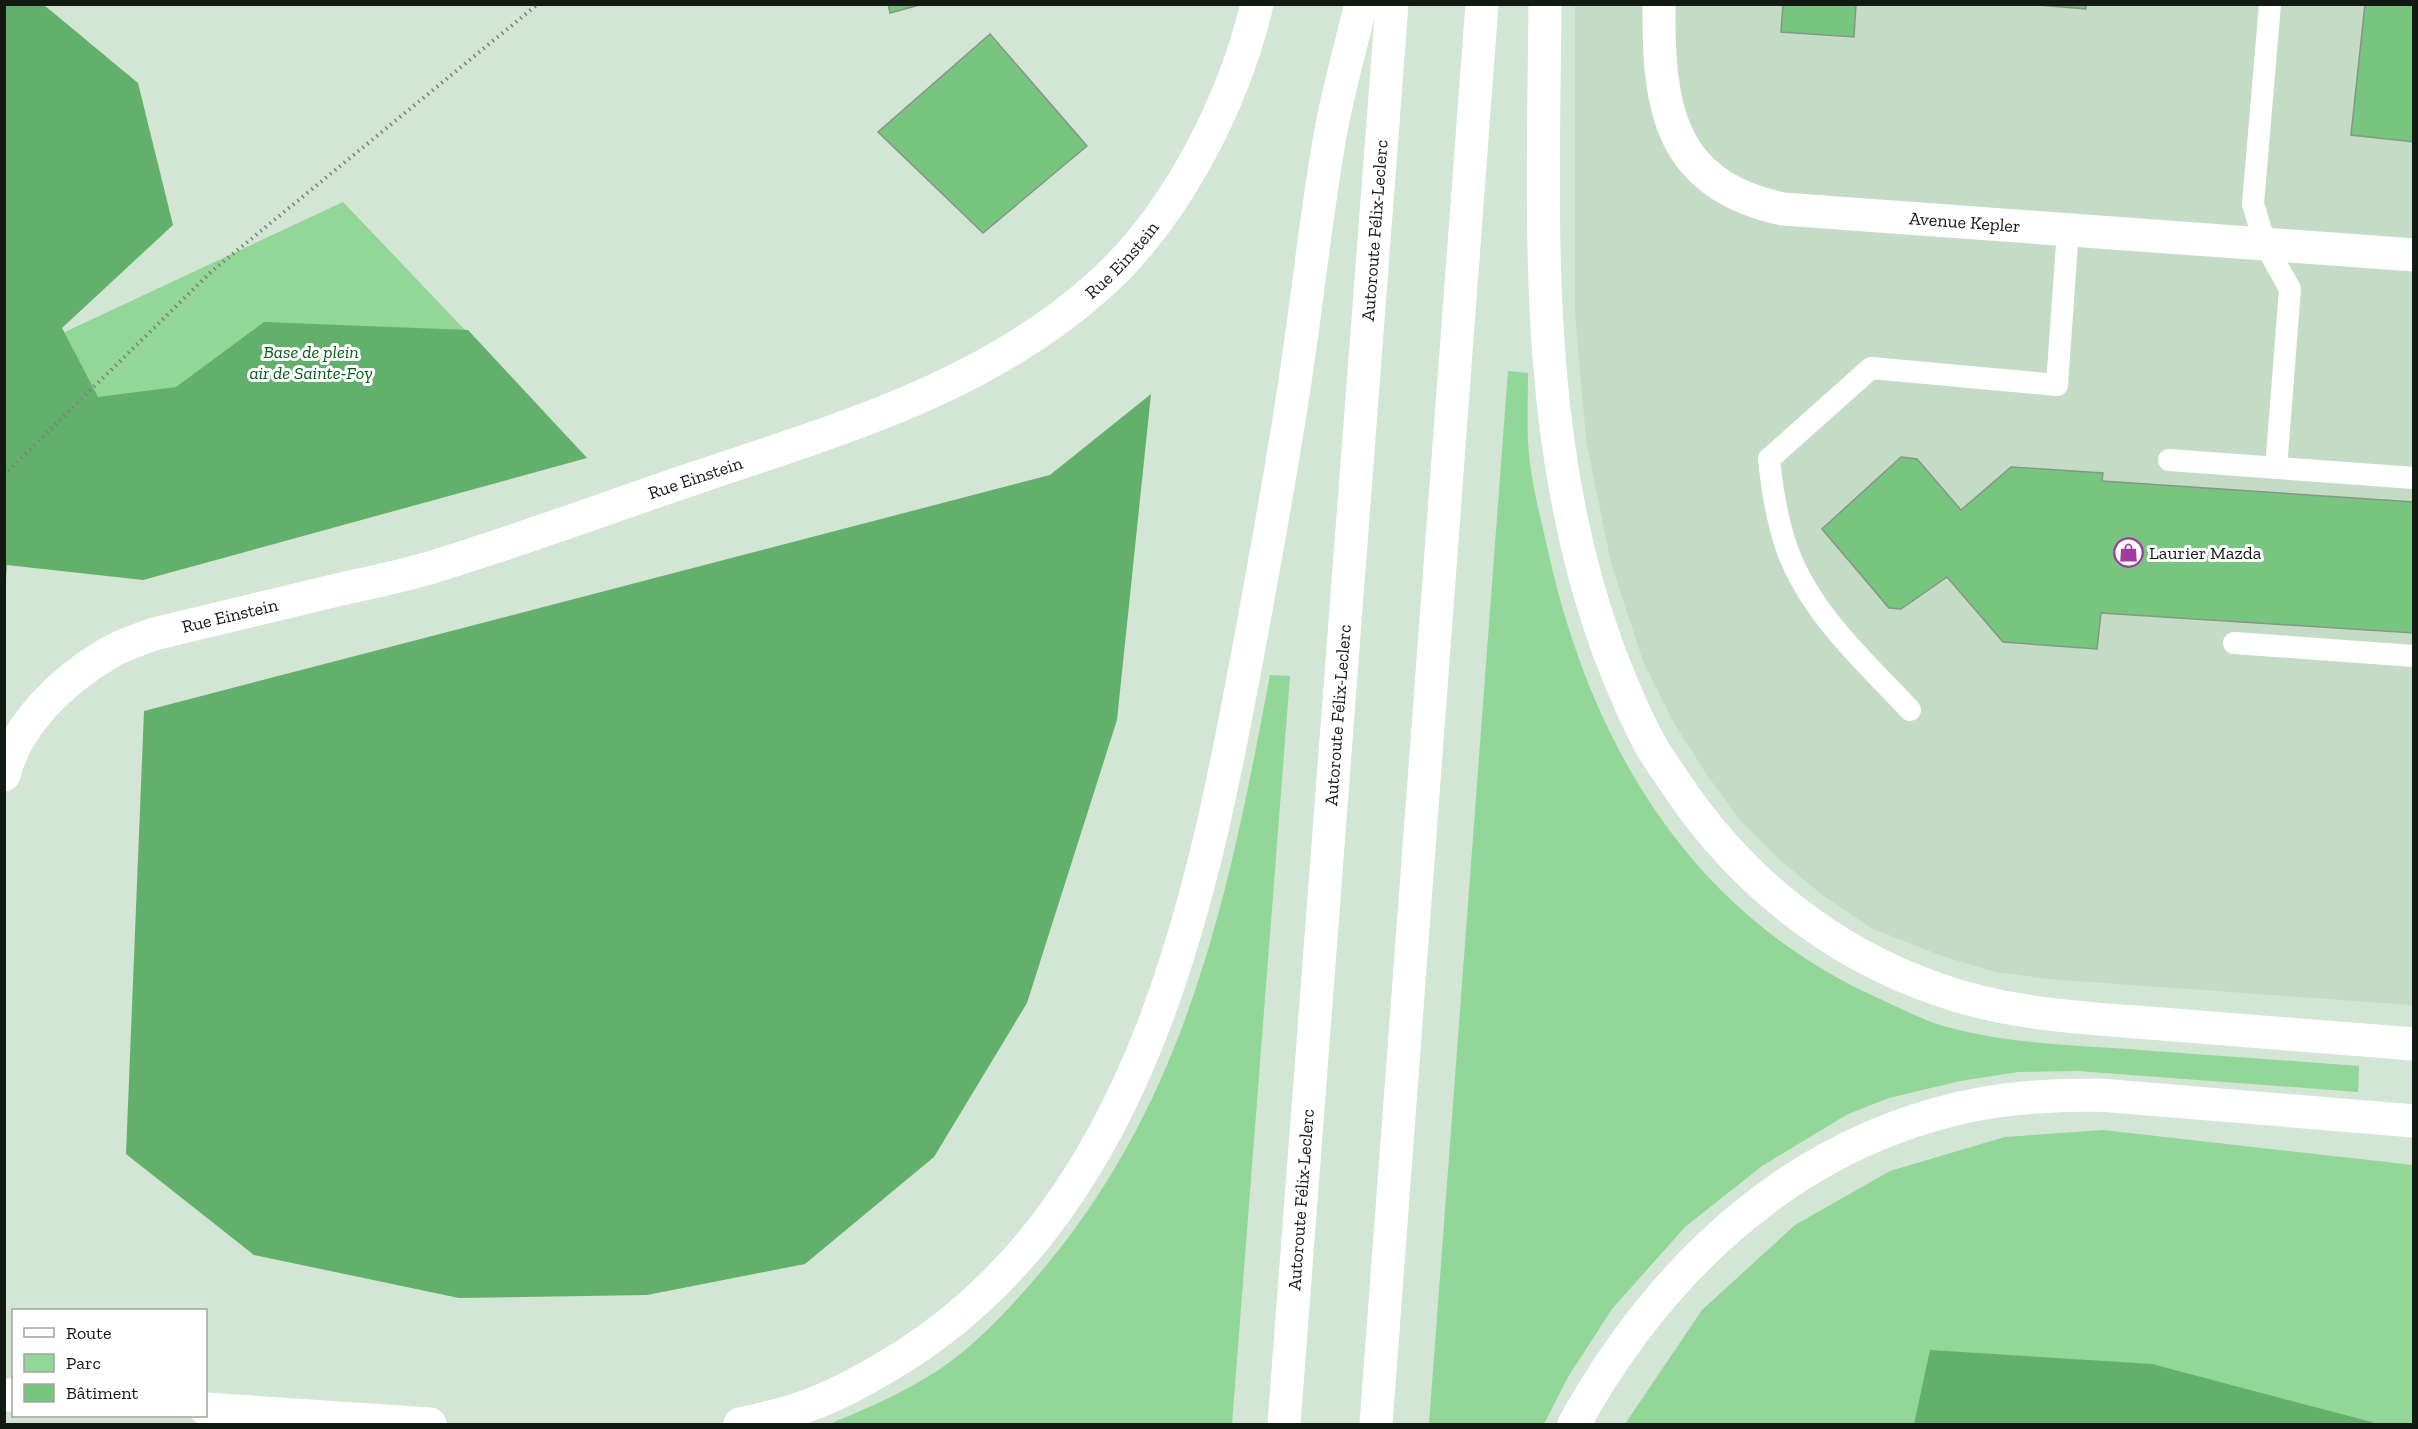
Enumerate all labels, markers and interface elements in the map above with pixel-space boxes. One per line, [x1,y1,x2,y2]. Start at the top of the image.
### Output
street label: Autoroute Félix-Leclerc [1357,139,1393,322]
street label: Avenue Kepler [1908,207,2021,237]
street label: Rue Einstein [1081,216,1164,303]
park label: Base de plein air de Sainte-Foy [249,341,373,384]
street label: Rue Einstein [645,452,746,504]
shop icon: Laurier Mazda [2112,537,2144,569]
place label: Laurier Mazda [2149,542,2262,564]
street label: Rue Einstein [180,594,281,638]
street label: Autoroute Félix-Leclerc [1320,624,1356,807]
street label: Autoroute Félix-Leclerc [1283,1108,1319,1291]
legend [12,1309,207,1417]
text: Route [66,1322,111,1344]
text: Parc [66,1352,101,1374]
text: Bâtiment [66,1382,139,1404]

